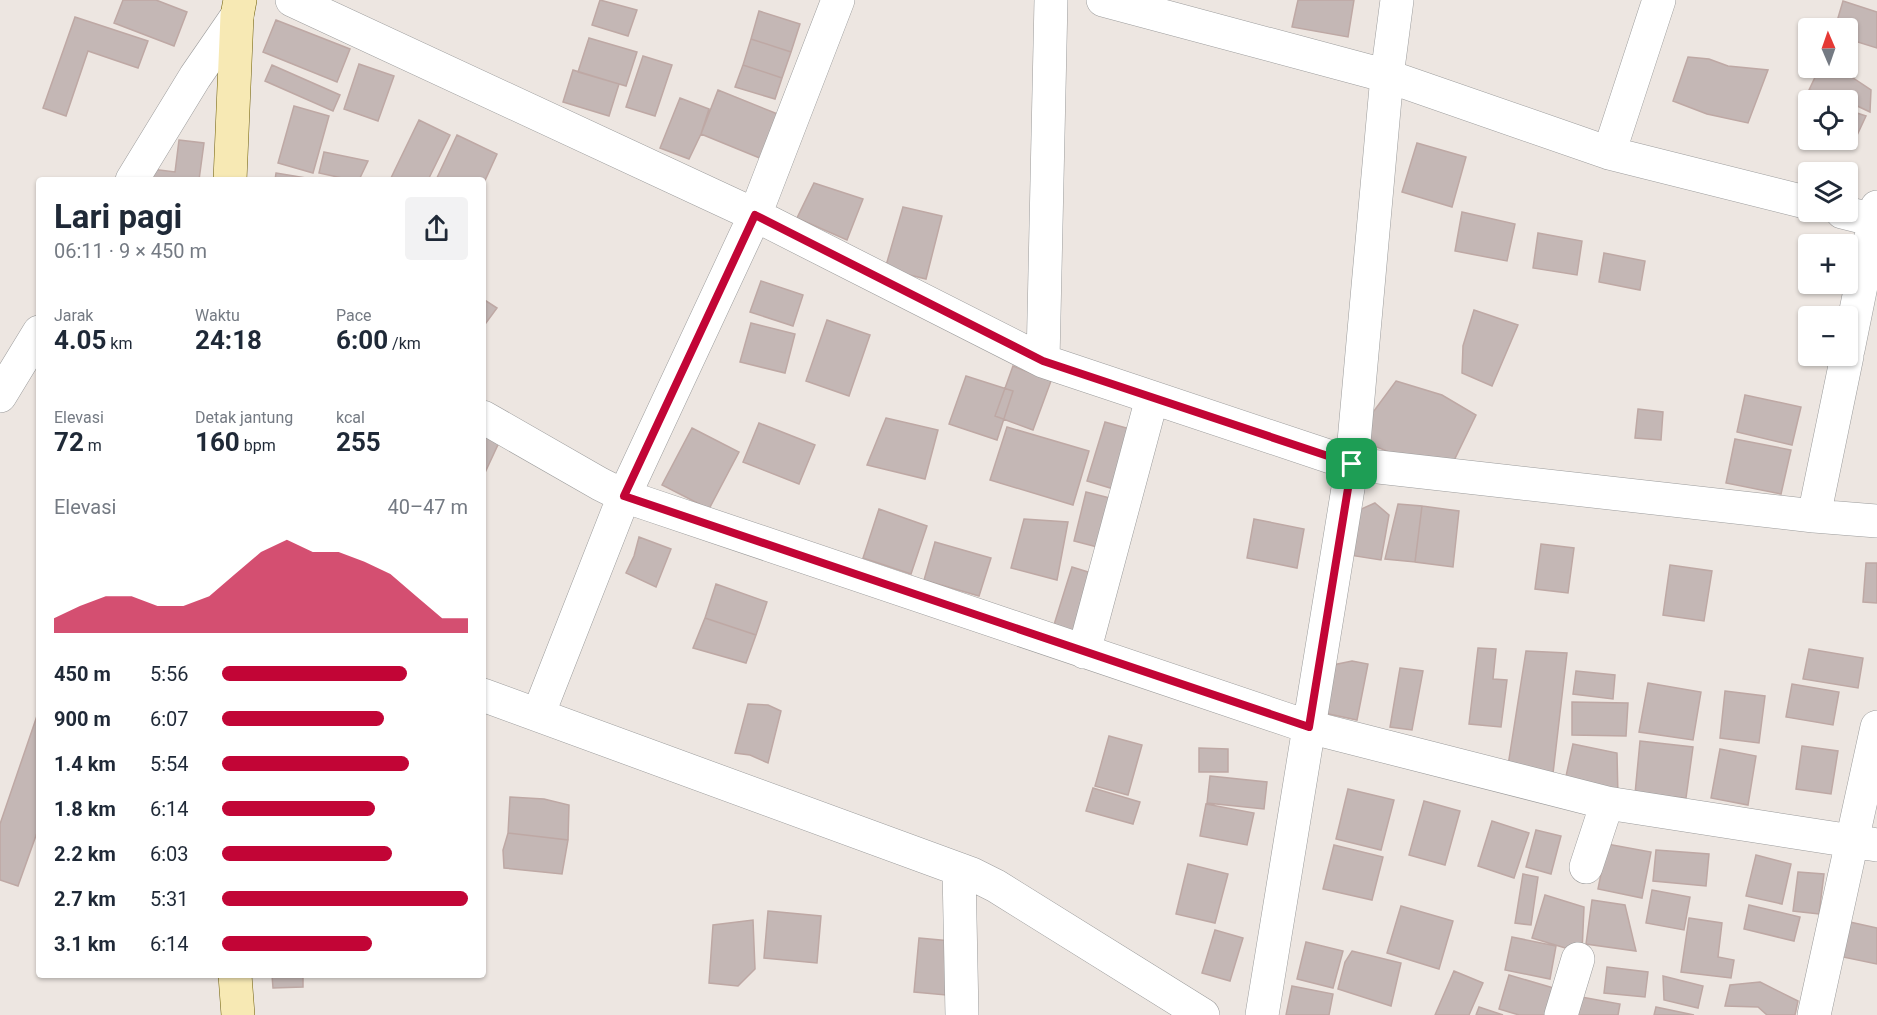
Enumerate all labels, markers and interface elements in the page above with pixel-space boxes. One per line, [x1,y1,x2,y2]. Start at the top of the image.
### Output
north arrow [1798,18,1858,78]
map controls [1798,18,1858,366]
button: locate [1798,90,1858,150]
button: layers [1798,162,1858,222]
text: Lari pagi [54,197,182,236]
button: share [405,197,468,260]
button: + [1798,234,1858,294]
text: 06:11 · 9 × 450 m [54,239,207,263]
text: Jarak [54,306,93,325]
text: Waktu [195,306,240,325]
text: Pace [336,306,372,325]
button: − [1798,306,1858,366]
text: 4.05 [54,325,106,355]
text: 24:18 [195,325,262,355]
text: 6:00 [336,325,388,355]
text: km [106,334,132,353]
text: /km [388,334,421,353]
text: Elevasi [54,408,104,427]
text: Detak jantung [195,408,293,427]
text: kcal [336,408,365,427]
text: 72 [54,427,84,457]
text: 160 [195,427,240,457]
text: 255 [336,427,381,457]
text: m [84,436,102,455]
text: bpm [240,436,276,455]
pin [1326,438,1377,489]
icon: arrive [1335,447,1368,480]
text: Elevasi [54,495,116,519]
text: 40–47 m [387,495,468,519]
text: 450 m [54,662,111,686]
text: 5:56 [150,662,189,686]
text: 900 m [54,707,111,731]
text: 6:07 [150,707,189,731]
text: 1.4 km [54,752,116,776]
text: 5:54 [150,752,189,776]
text: 1.8 km [54,797,116,821]
text: 6:14 [150,797,189,821]
text: 2.2 km [54,842,116,866]
text: 6:03 [150,842,189,866]
text: 2.7 km [54,887,116,911]
text: 5:31 [150,887,189,911]
text: 3.1 km [54,932,116,956]
text: 6:14 [150,932,189,956]

